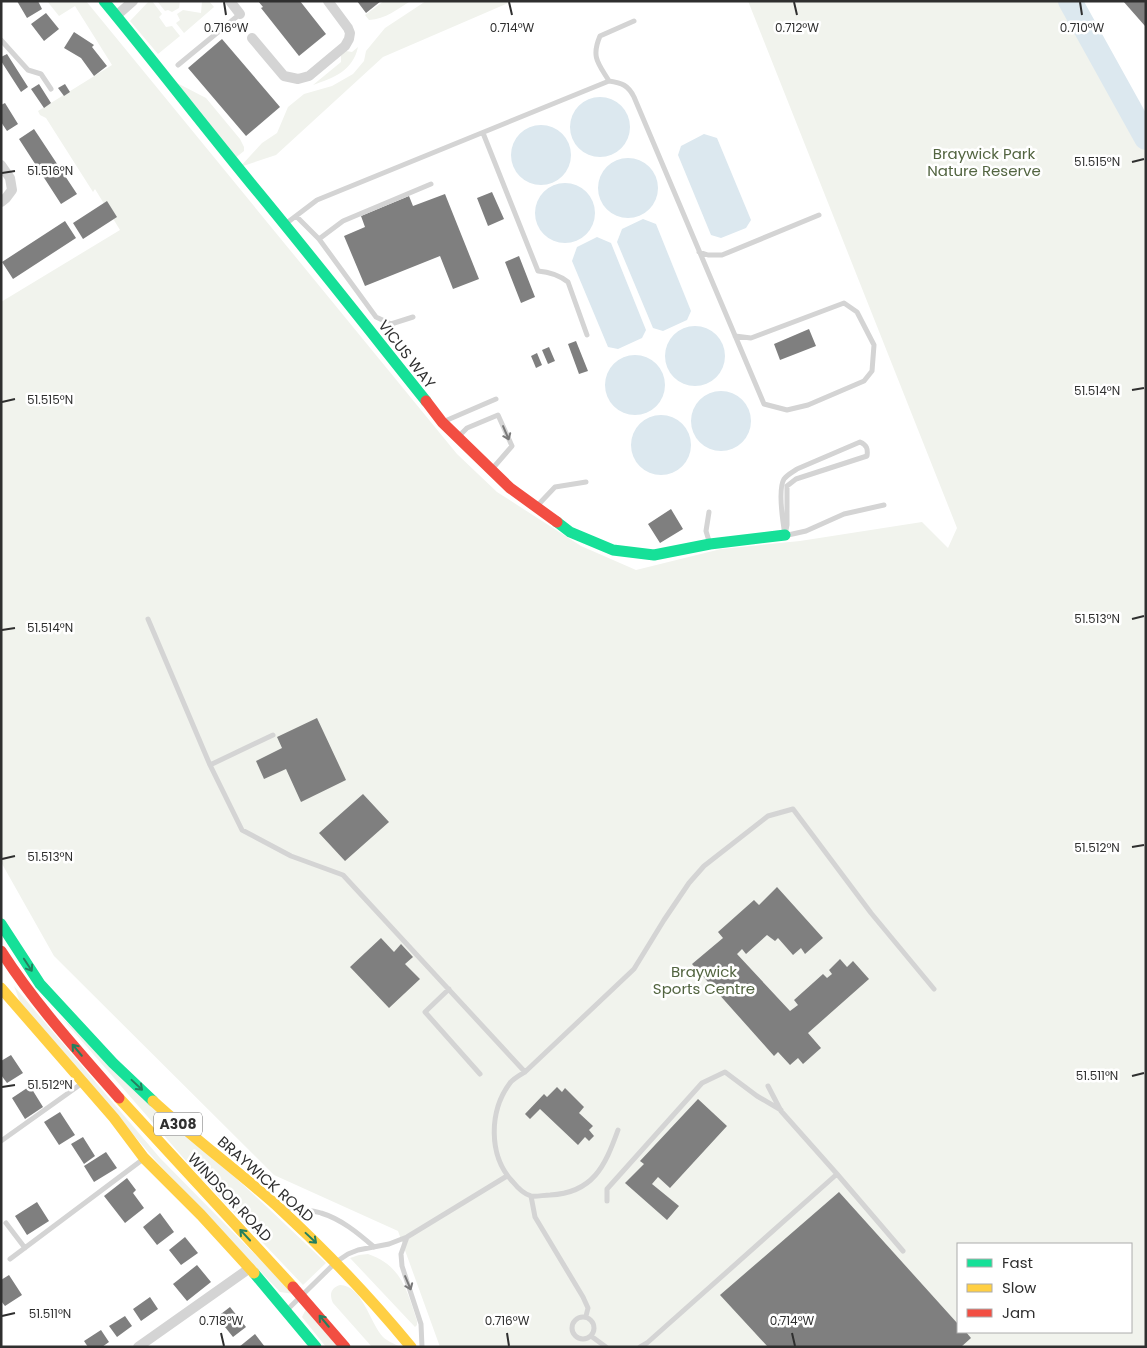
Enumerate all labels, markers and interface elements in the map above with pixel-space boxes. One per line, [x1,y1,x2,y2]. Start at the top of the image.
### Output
text: 0.716°W [204,19,249,36]
text: 0.714°W [490,19,535,36]
text: 0.712°W [775,19,819,36]
text: 0.710°W [1060,19,1105,36]
park label: Braywick Park Nature Reserve [927,143,1041,181]
text: 51.515°N [1074,153,1120,170]
text: 51.516°N [27,162,73,179]
street label: VICUS WAY [374,315,441,393]
text: 51.514°N [1074,382,1120,399]
text: 51.515°N [27,391,73,408]
one-way arrow [502,425,511,440]
text: 51.513°N [1074,610,1120,627]
text: 51.514°N [27,619,73,636]
text: 51.512°N [1074,839,1120,856]
text: 51.513°N [27,848,73,865]
one-way arrow [23,957,33,971]
park label: Braywick Sports Centre [653,961,755,999]
one-way arrow [72,1043,83,1056]
text: 51.511°N [1076,1067,1118,1084]
text: 51.512°N [27,1076,73,1093]
one-way arrow [130,1079,143,1091]
road number: A308 [154,1112,202,1136]
street label: BRAYWICK ROAD [213,1131,319,1227]
street label: WINDSOR ROAD [183,1148,277,1246]
one-way arrow [239,1228,251,1241]
one-way arrow [305,1232,317,1244]
legend [957,1243,1132,1333]
text: Fast [1002,1252,1033,1273]
one-way arrow [404,1275,414,1290]
text: Slow [1002,1277,1037,1298]
text: Jam [1002,1302,1036,1323]
text: 51.511°N [29,1305,71,1322]
text: 0.718°W [199,1312,244,1329]
text: 0.716°W [485,1312,530,1329]
text: 0.714°W [770,1312,815,1329]
one-way arrow [318,1315,329,1328]

